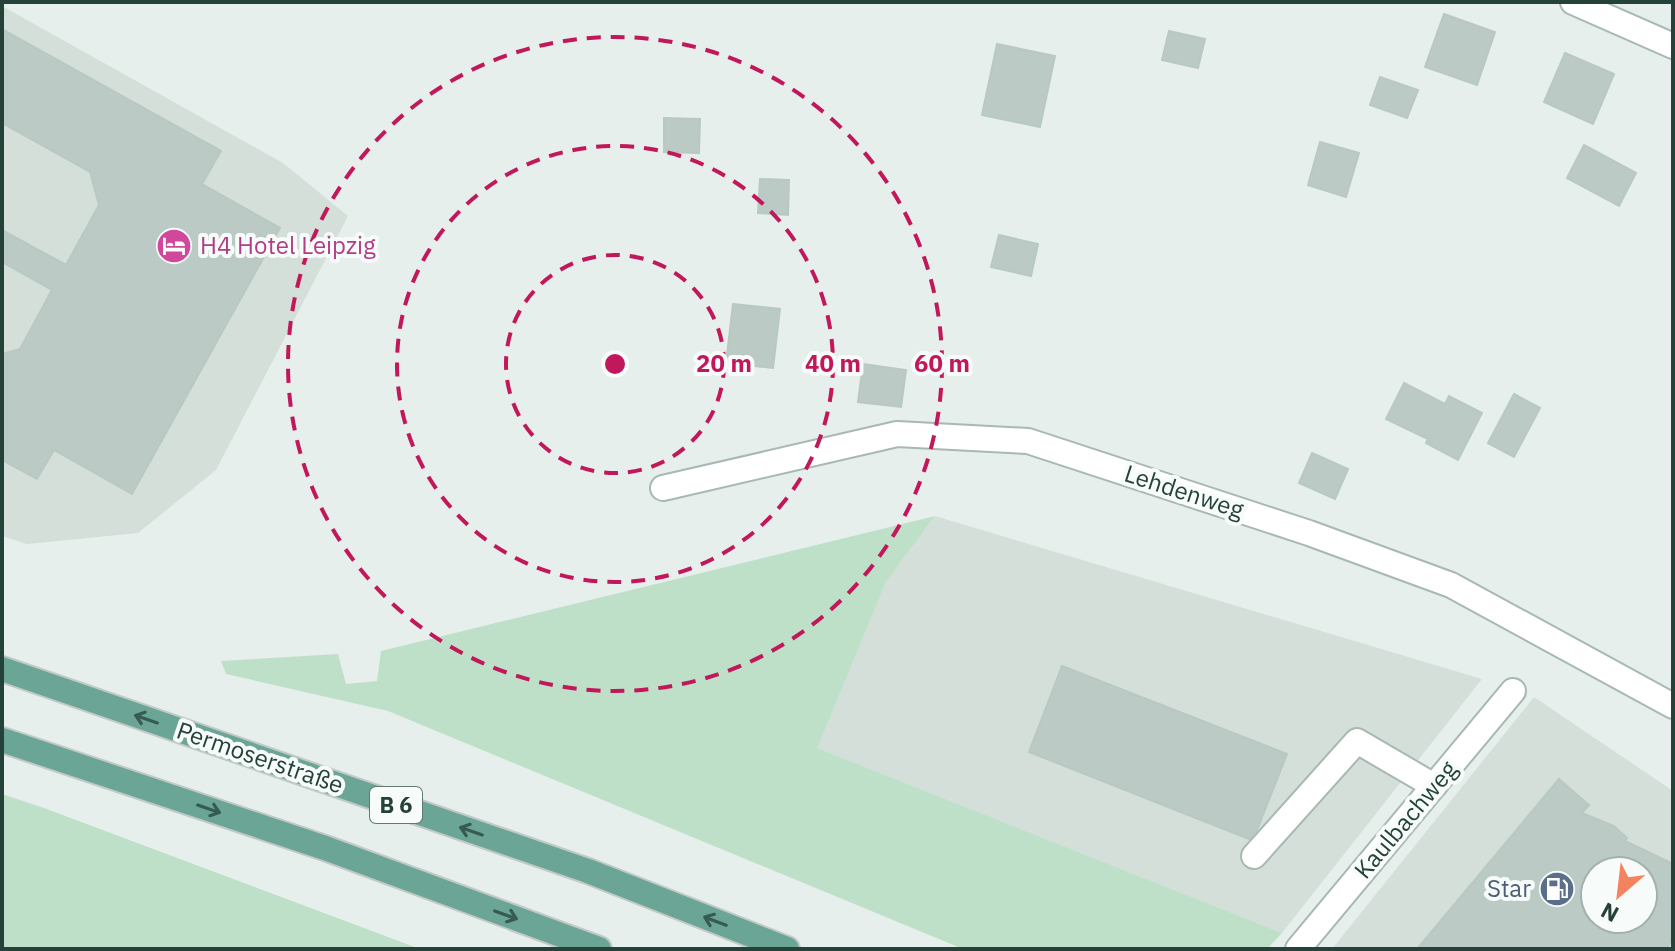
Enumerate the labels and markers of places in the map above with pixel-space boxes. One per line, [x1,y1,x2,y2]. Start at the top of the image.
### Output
hotel icon: H4 Hotel Leipzig [155,227,193,265]
place label: H4 Hotel Leipzig [200,229,376,261]
centre of rings [601,350,629,378]
fuel station icon: Star [1538,870,1576,908]
place label: Star [1487,872,1531,904]

